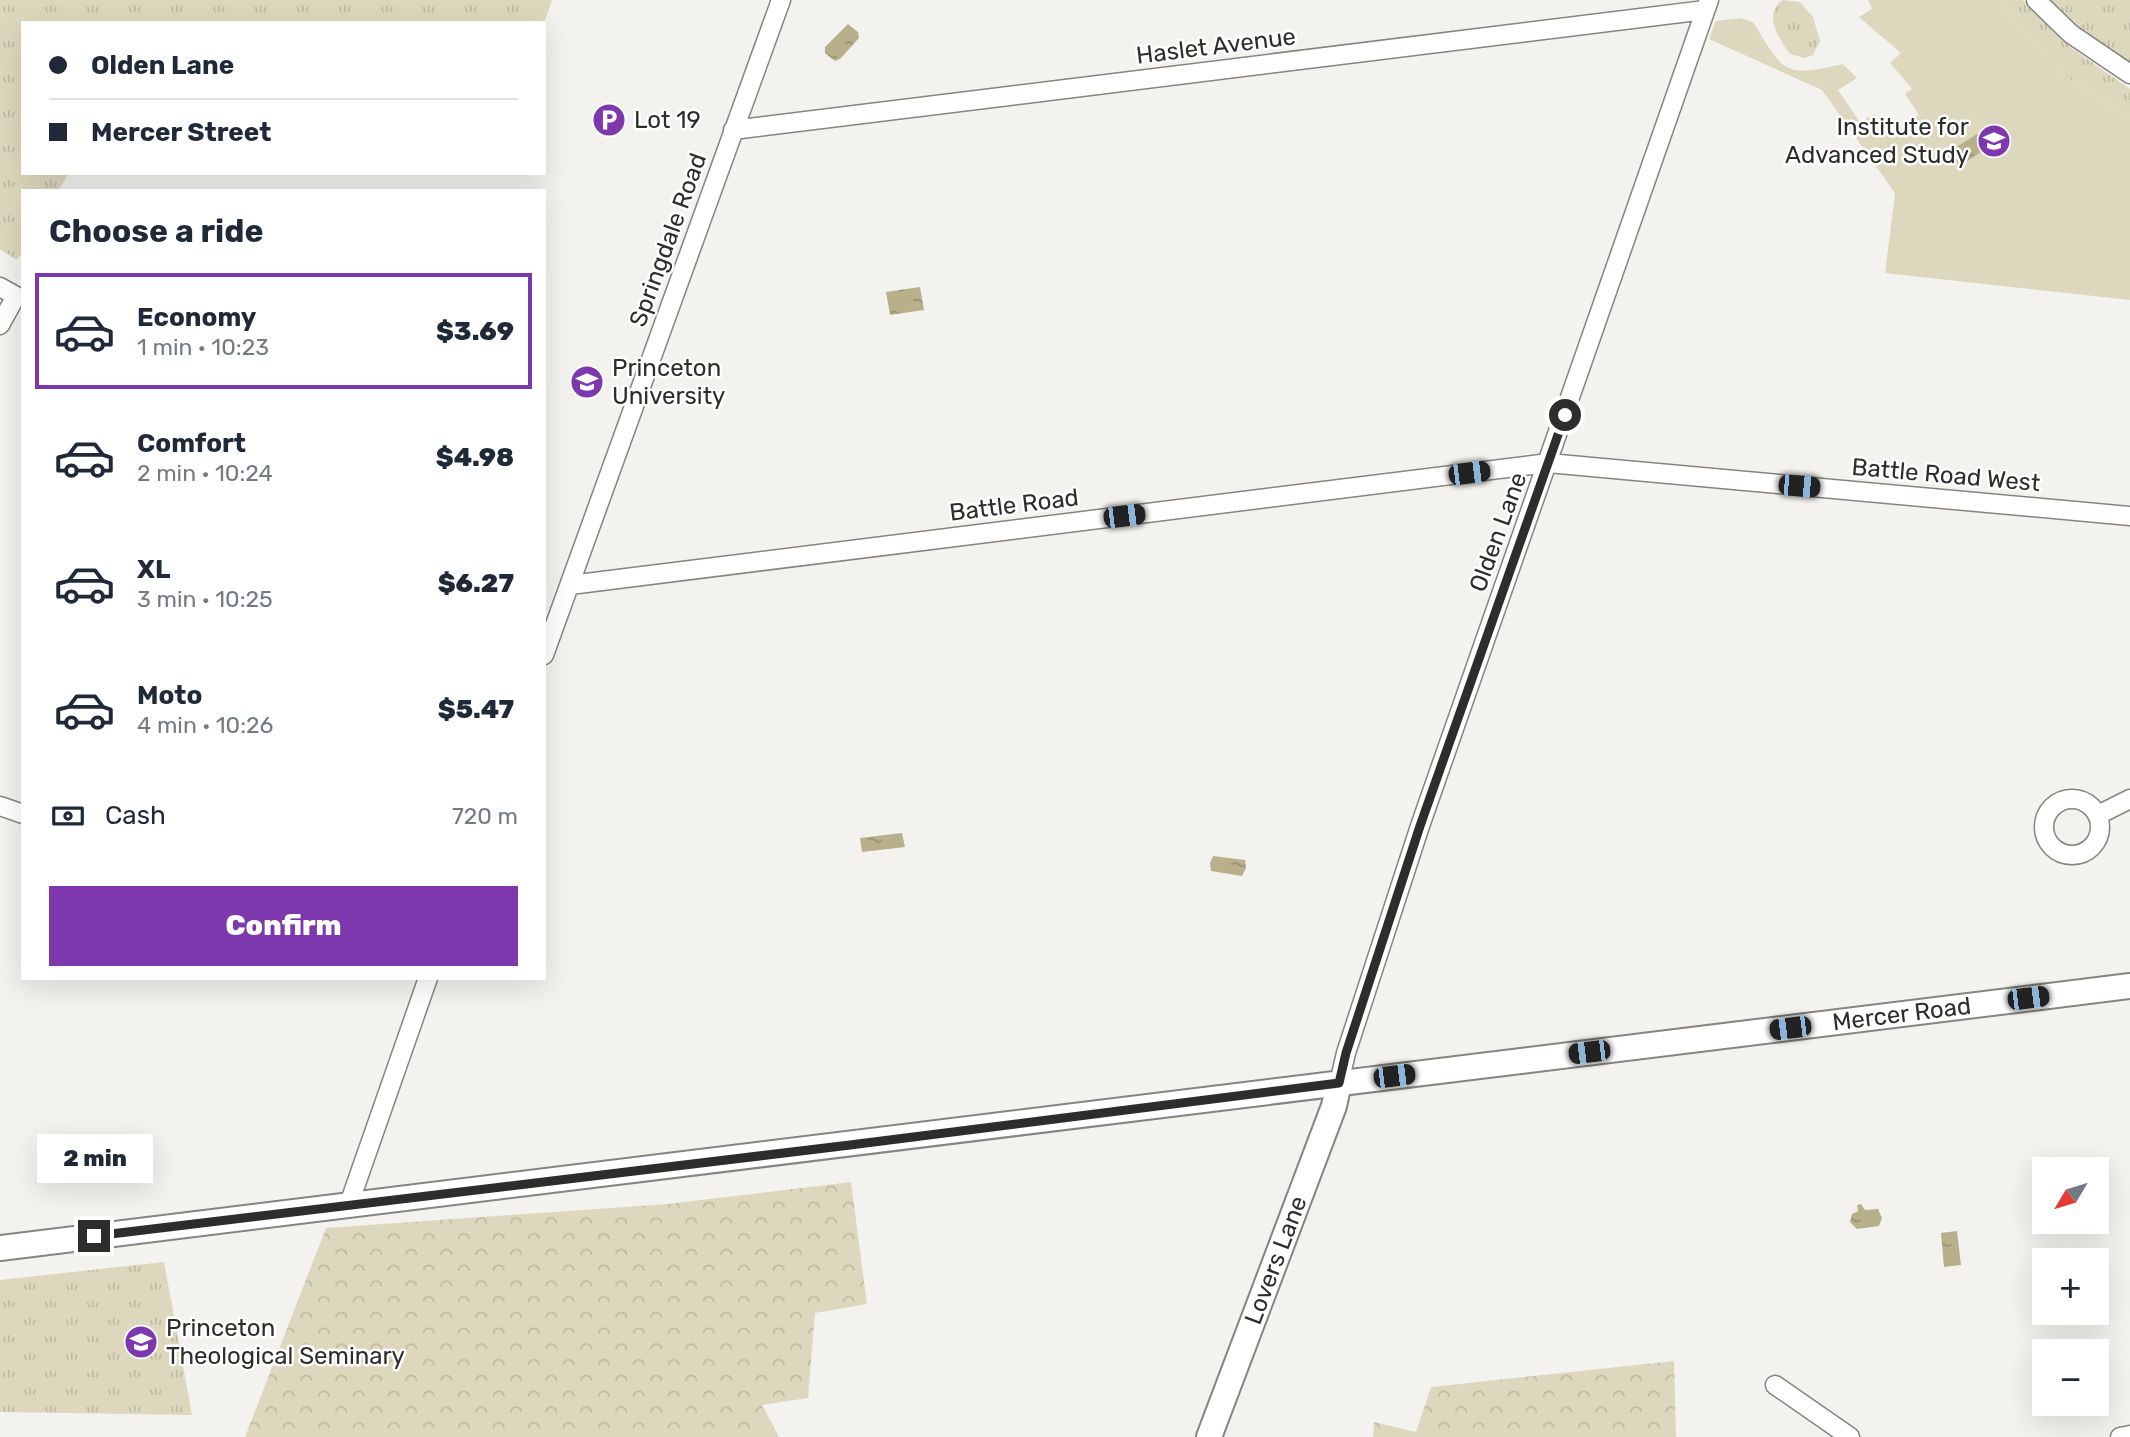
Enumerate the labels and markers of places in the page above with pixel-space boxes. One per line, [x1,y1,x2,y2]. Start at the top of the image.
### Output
parking icon: Lot 19 [590,101,628,139]
place label: Lot 19 [634,106,701,134]
place label: Institute for Advanced Study [1785,113,1969,169]
school or university icon: Institute for Advanced Study [1975,122,2013,160]
place label: Princeton University [612,354,725,410]
school or university icon: Princeton University [568,363,606,401]
place label: Princeton Theological Seminary [166,1314,405,1370]
school or university icon: Princeton Theological Seminary [122,1323,160,1361]

